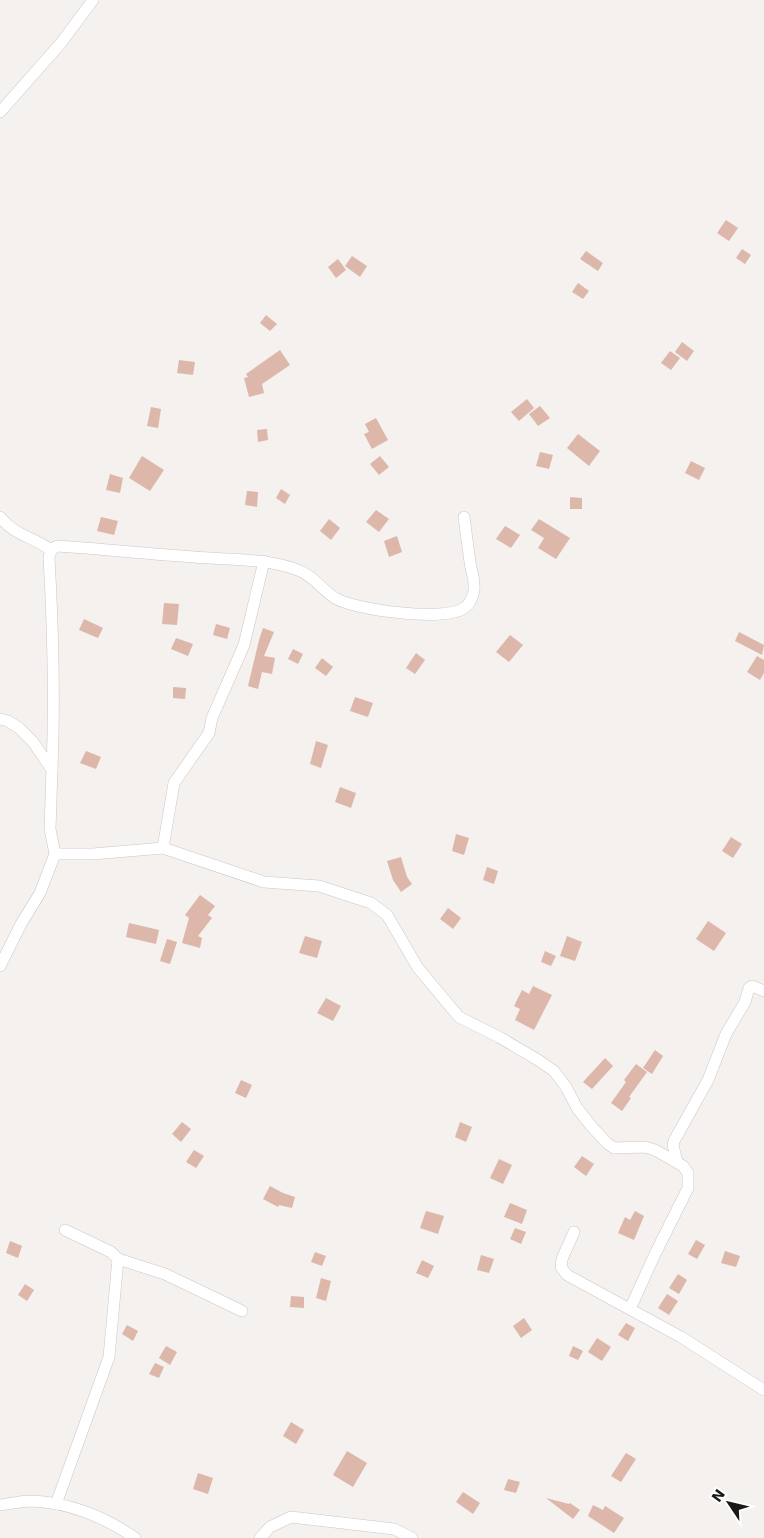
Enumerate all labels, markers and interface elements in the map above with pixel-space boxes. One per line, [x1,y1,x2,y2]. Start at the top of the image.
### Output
north arrow [704,1478,754,1528]
text: N [708,1486,728,1505]

